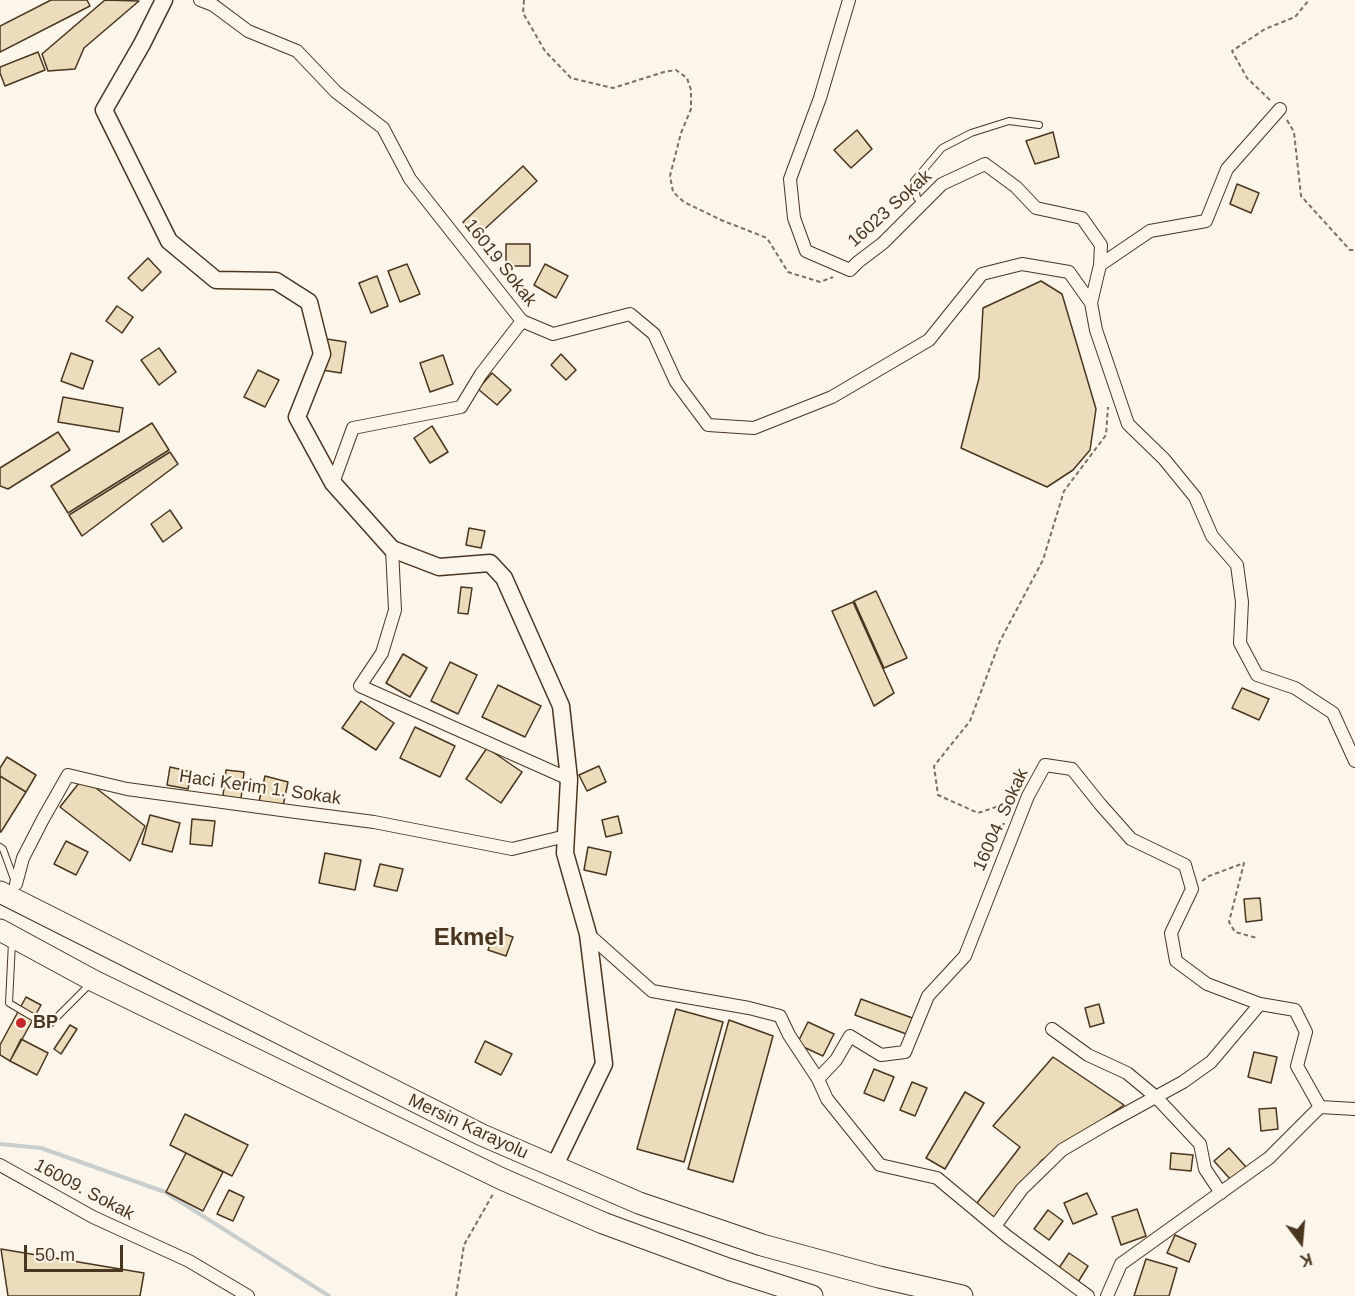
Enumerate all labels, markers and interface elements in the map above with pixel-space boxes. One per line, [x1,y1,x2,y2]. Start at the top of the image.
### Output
street label: 16023 Sokak [844,166,936,252]
street label: 16019 Sokak [459,215,541,311]
street label: 16004. Sokak [969,765,1033,875]
street label: Haci Kerim 1. Sokak [178,766,342,810]
district label: Ekmel [434,924,504,952]
place label: BP [33,1012,58,1034]
marker: BP [14,1016,28,1030]
street label: Mersin Karayolu [405,1090,531,1164]
street label: 16009. Sokak [30,1155,138,1225]
north arrow [1271,1212,1331,1272]
scale bar [27,1233,126,1271]
text: 50 m [35,1245,75,1265]
text: K [1298,1250,1314,1270]

